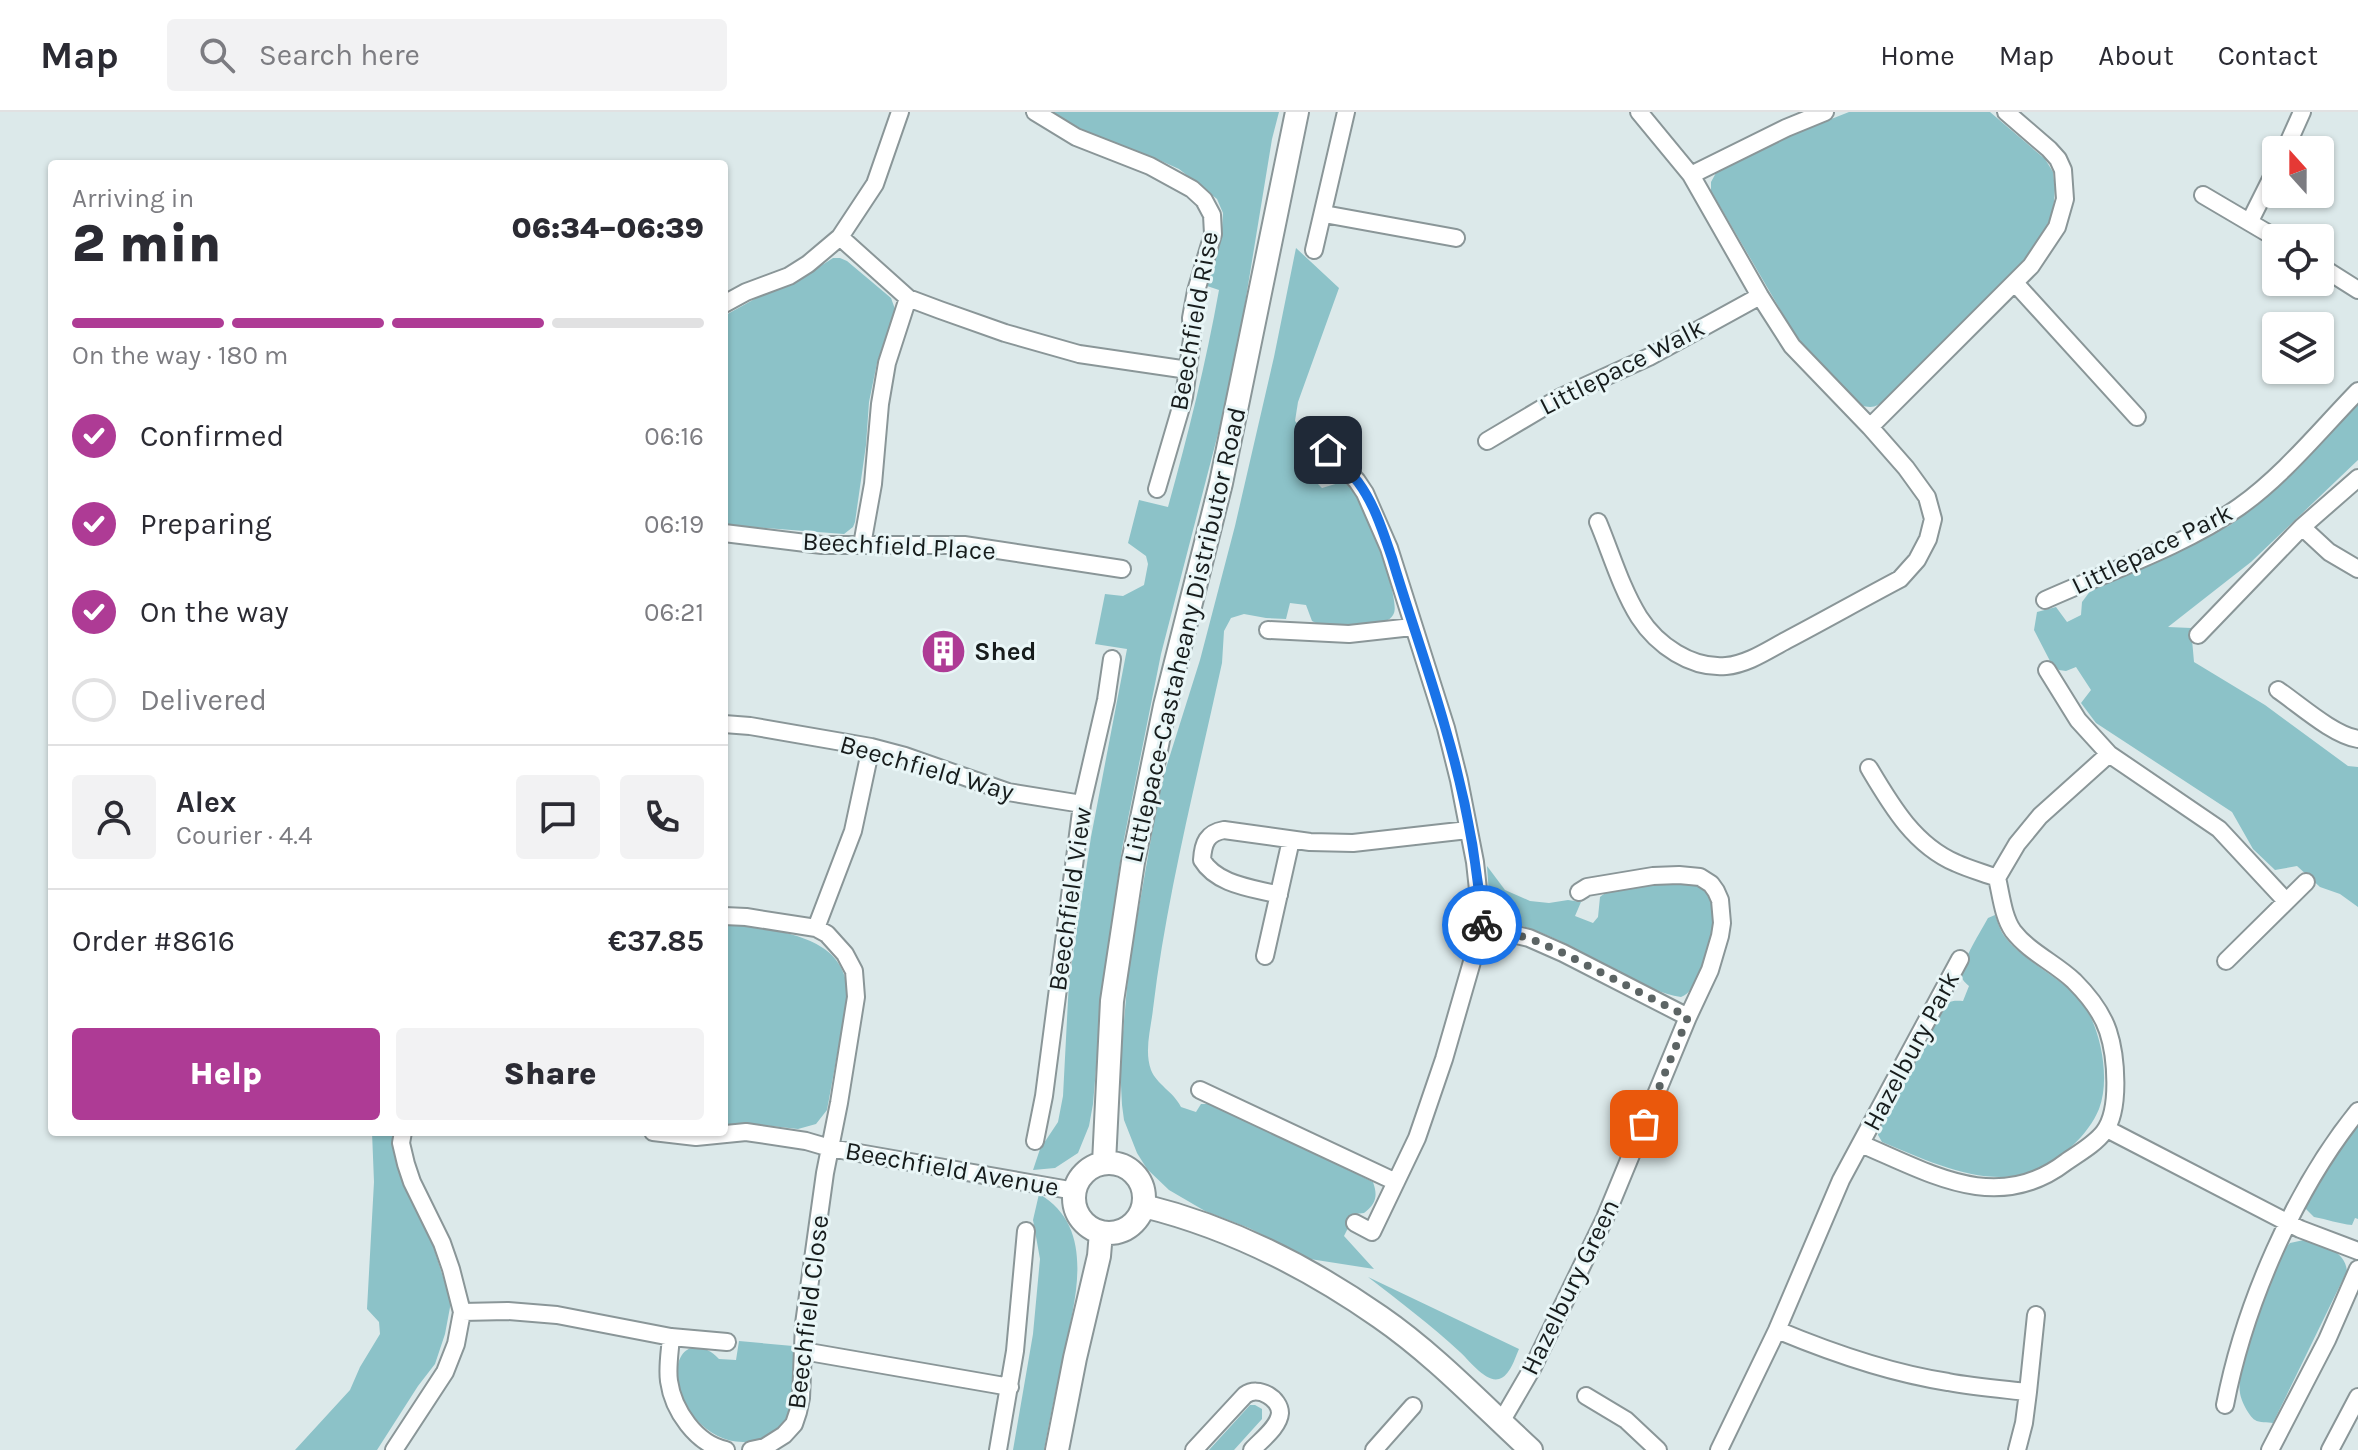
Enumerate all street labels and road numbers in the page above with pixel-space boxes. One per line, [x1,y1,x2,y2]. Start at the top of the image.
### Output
street label: Beechfield Rise [1163,229,1225,413]
street label: Littlepace Walk [1534,312,1710,422]
street label: Littlepace-Castaheany Distributor Road [1117,404,1253,866]
street label: Littlepace Park [2066,497,2238,601]
street label: Beechfield Place [802,525,996,567]
street label: Beechfield Way [836,728,1018,808]
street label: Beechfield View [1042,805,1098,993]
street label: Hazelbury Park [1856,966,1966,1136]
street label: Beechfield Avenue [843,1135,1061,1203]
street label: Hazelbury Green [1514,1194,1626,1380]
street label: Beechfield Close [781,1213,835,1411]

